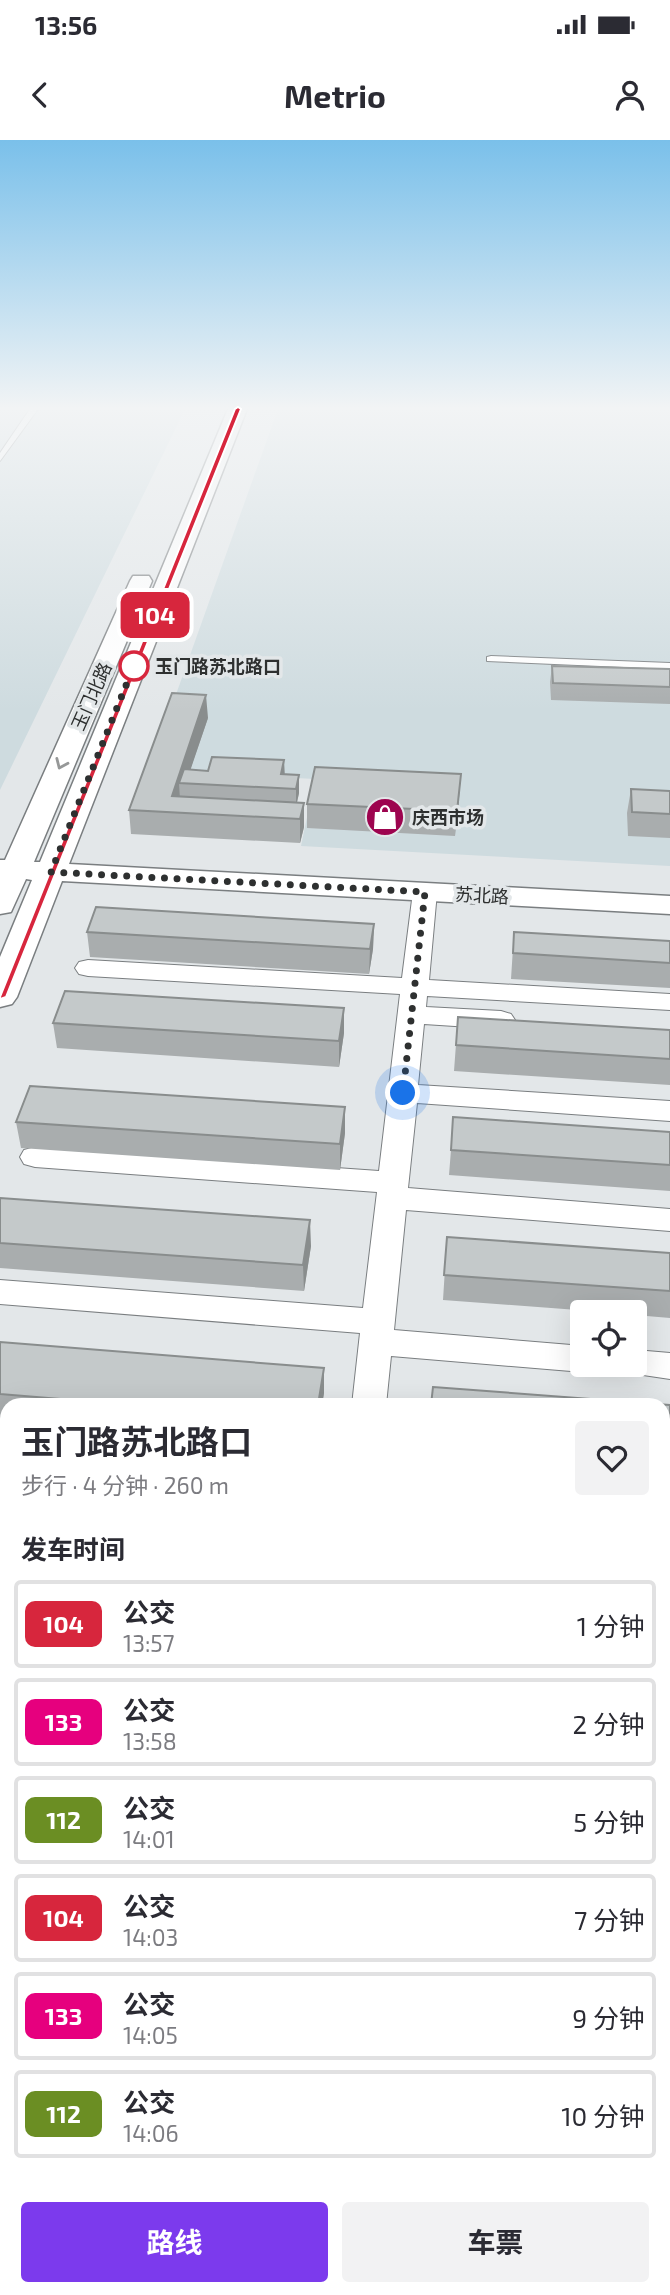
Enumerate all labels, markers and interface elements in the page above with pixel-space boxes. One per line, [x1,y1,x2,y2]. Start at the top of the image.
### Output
text: 13:56 [35,9,97,40]
icon: back [21,76,59,114]
text: Metrio [284,76,386,114]
icon: person [611,76,649,114]
line badge: 104 [115,592,195,638]
text: 104 [135,600,175,629]
marker: 玉门路苏北路口 [119,651,149,681]
place label: 玉门路苏北路口 [155,655,281,677]
street label: 玉门北路 [66,659,116,733]
one-way arrow [55,757,69,769]
shop icon: 庆西市场 [364,796,406,838]
place label: 庆西市场 [412,806,484,828]
street label: 苏北路 [454,883,510,907]
your location [385,1075,420,1110]
map controls [570,1300,647,1377]
button: locate [570,1300,647,1377]
text: 玉门路苏北路口 [21,1421,252,1461]
button: heart [575,1421,649,1495]
text: 步行 · 4 分钟 · 260 m [21,1471,229,1499]
text: 发车时间 [21,1533,125,1564]
text: 公交 [123,1596,175,1627]
text: 104 [43,1609,84,1638]
text: 1 分钟 [577,1610,645,1641]
text: 13:57 [123,1629,174,1657]
text: 公交 [123,1694,175,1725]
text: 133 [45,1707,82,1736]
text: 2 分钟 [573,1708,645,1739]
text: 13:58 [123,1727,177,1755]
text: 公交 [123,1792,175,1823]
text: 112 [46,1805,81,1834]
text: 5 分钟 [573,1806,645,1837]
text: 14:01 [123,1825,175,1853]
text: 公交 [123,1890,175,1921]
text: 104 [43,1903,84,1932]
text: 7 分钟 [574,1904,645,1935]
text: 14:03 [123,1923,178,1951]
text: 公交 [123,1988,175,2019]
text: 133 [45,2001,82,2030]
text: 9 分钟 [572,2002,645,2033]
text: 14:05 [123,2021,178,2049]
text: 公交 [123,2086,175,2117]
text: 112 [46,2099,81,2128]
text: 10 分钟 [561,2100,645,2131]
text: 14:06 [123,2119,179,2147]
button: 路线 [21,2202,328,2282]
button: 车票 [342,2202,649,2282]

